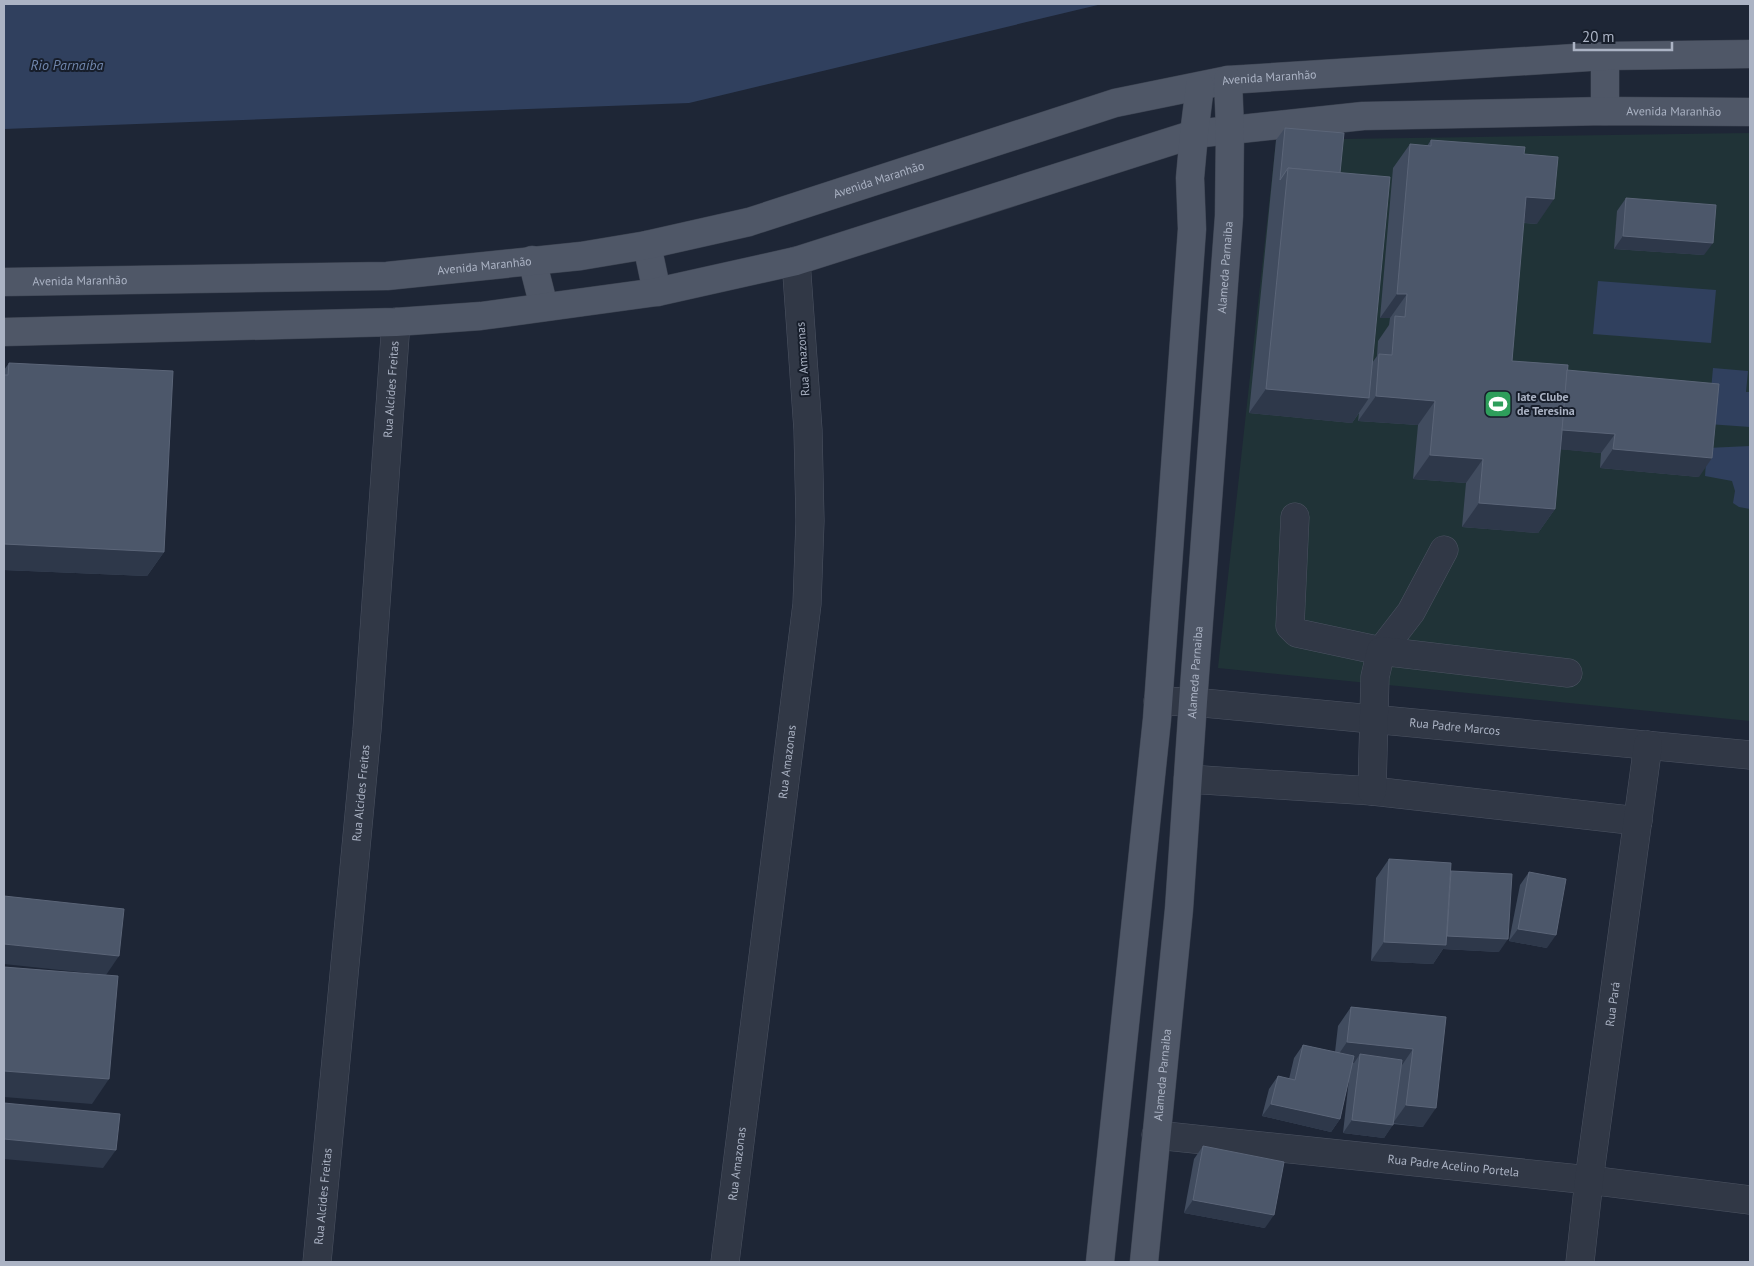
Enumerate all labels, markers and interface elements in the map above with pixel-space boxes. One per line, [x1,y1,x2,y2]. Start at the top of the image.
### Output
scale bar [1574,20,1672,52]
text: 20 m [1582,27,1615,46]
water label: Rio Parnaíba [31,56,104,74]
street label: Avenida Maranhão [1220,66,1317,88]
street label: Avenida Maranhão [1626,103,1721,119]
street label: Avenida Maranhão [831,158,926,201]
street label: Alameda Parnaiba [1214,221,1236,314]
street label: Avenida Maranhão [436,253,532,278]
street label: Avenida Maranhão [32,272,128,289]
street label: Rua Amazonas [792,322,813,397]
street label: Rua Alcides Freitas [380,340,402,438]
sports icon: Iate Clube de Teresina [1483,389,1513,419]
place label: Iate Clube de Teresina [1517,389,1575,418]
street label: Alameda Parnaiba [1184,626,1206,719]
street label: Rua Padre Marcos [1409,715,1501,738]
street label: Rua Amazonas [775,724,799,800]
street label: Rua Alcides Freitas [349,744,373,842]
street label: Rua Pará [1602,981,1623,1027]
street label: Alameda Parnaiba [1150,1028,1174,1122]
street label: Rua Amazonas [725,1126,749,1201]
street label: Rua Alcides Freitas [311,1147,335,1245]
street label: Rua Padre Acelino Portela [1387,1151,1520,1180]

